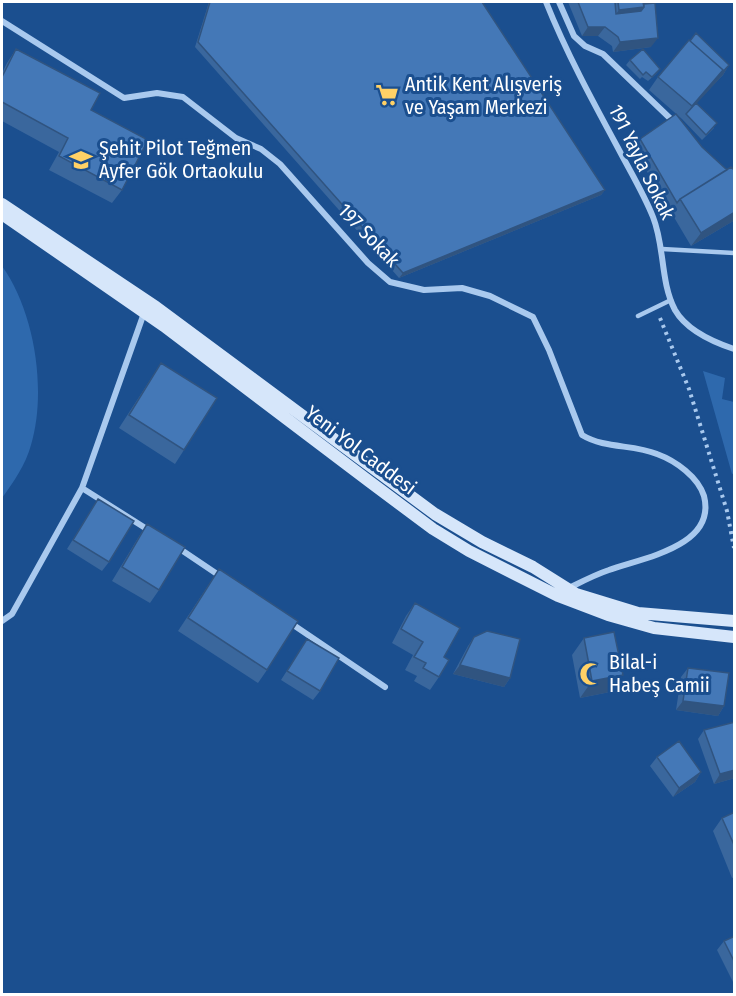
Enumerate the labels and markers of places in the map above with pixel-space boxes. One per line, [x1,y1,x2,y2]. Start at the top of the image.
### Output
place label: Antik Kent Alışveriş ve Yaşam Merkezi [405,72,562,120]
supermarket icon: Antik Kent Alışveriş ve Yaşam Merkezi [374,82,400,108]
place label: Şehit Pilot Teğmen Ayfer Gök Ortaokulu [99,136,264,183]
school or university icon: Şehit Pilot Teğmen Ayfer Gök Ortaokulu [68,147,94,173]
place label: Bilal-i Habeş Camii [609,650,710,698]
mosque icon: Bilal-i Habeş Camii [578,661,604,687]

